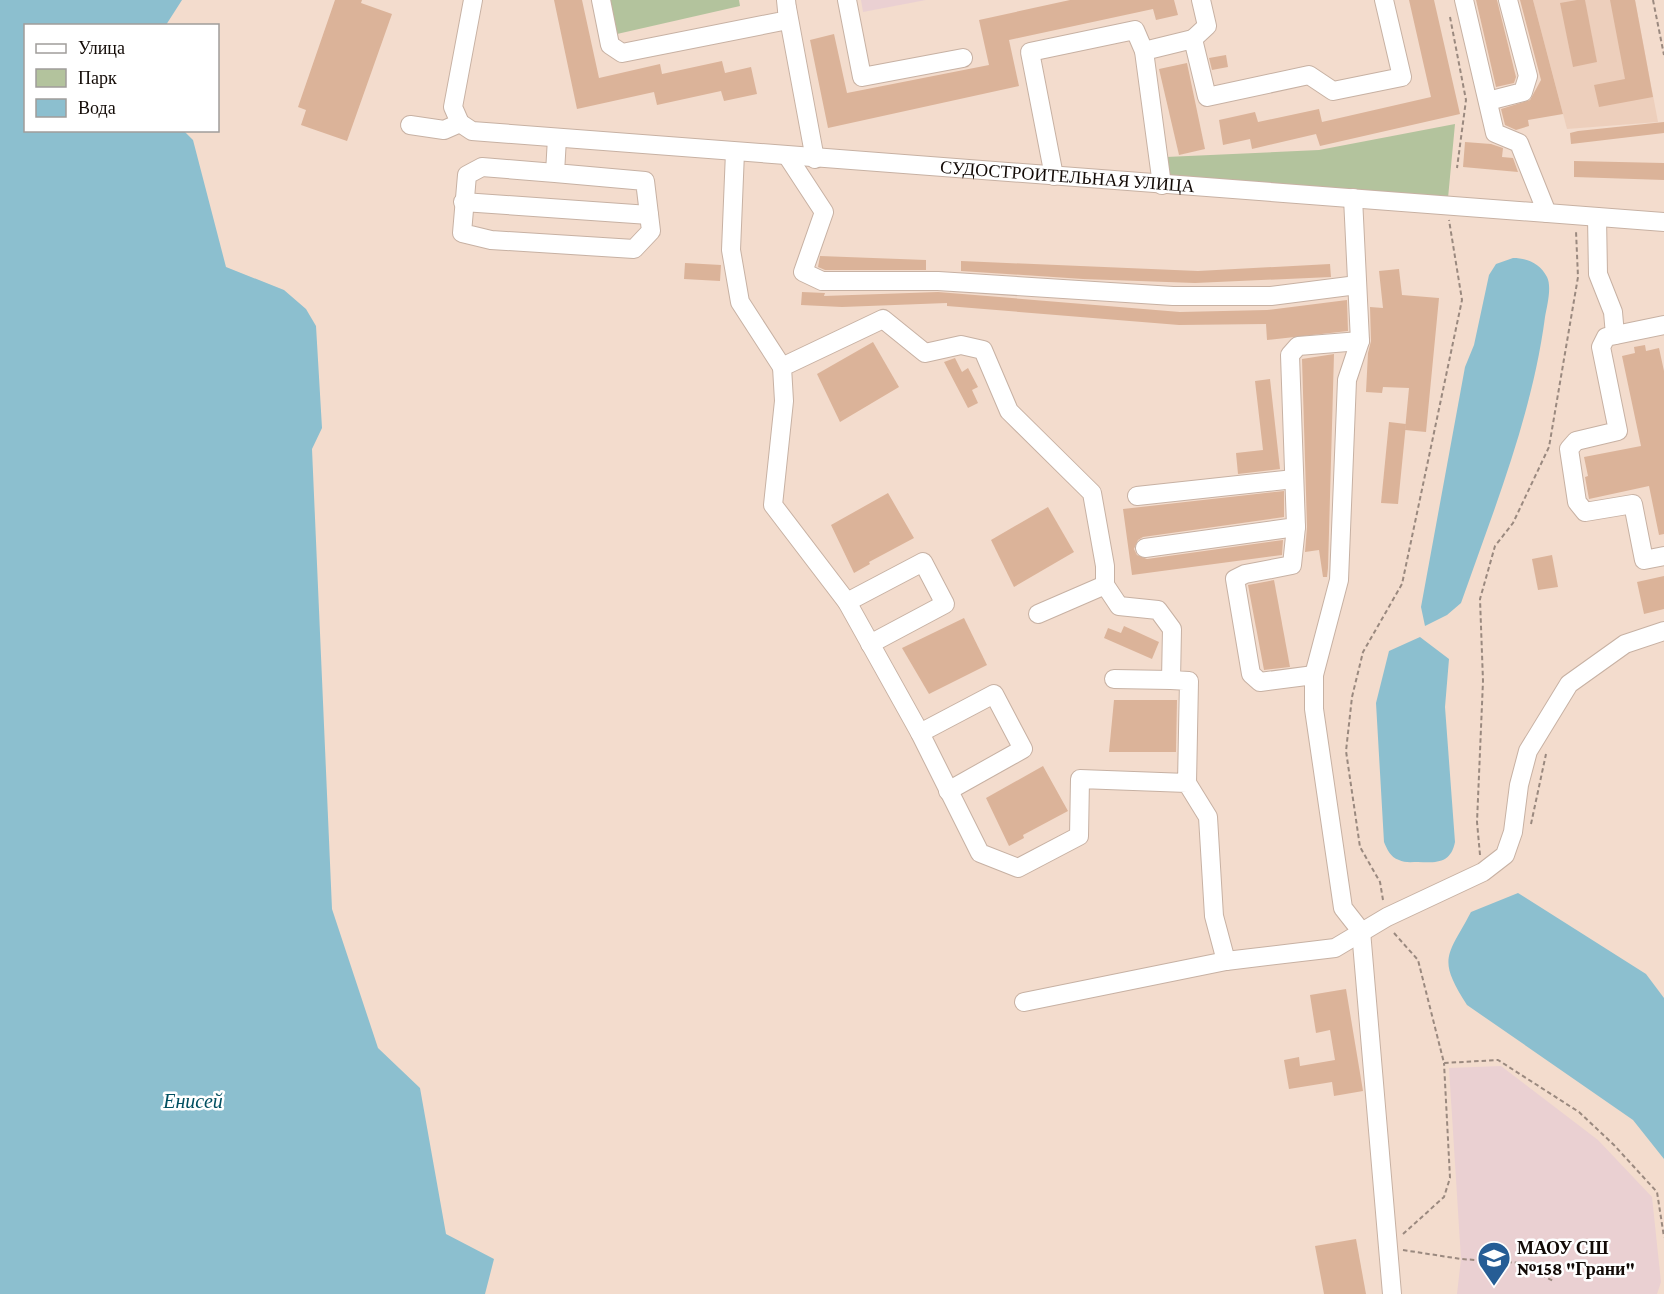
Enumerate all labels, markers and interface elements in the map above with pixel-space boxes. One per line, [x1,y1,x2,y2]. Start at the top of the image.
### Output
legend [24,24,219,132]
text: Улица [78,38,125,58]
text: Парк [78,68,117,88]
text: Вода [78,98,116,118]
street label: СУДОСТРОИТЕЛЬНАЯ УЛИЦА [940,157,1195,196]
water label: Енисей [162,1090,223,1112]
place label: МАОУ СШ №158 "Грани" [1517,1238,1635,1279]
school or university icon: МАОУ СШ №158 "Грани" [1476,1240,1512,1287]

